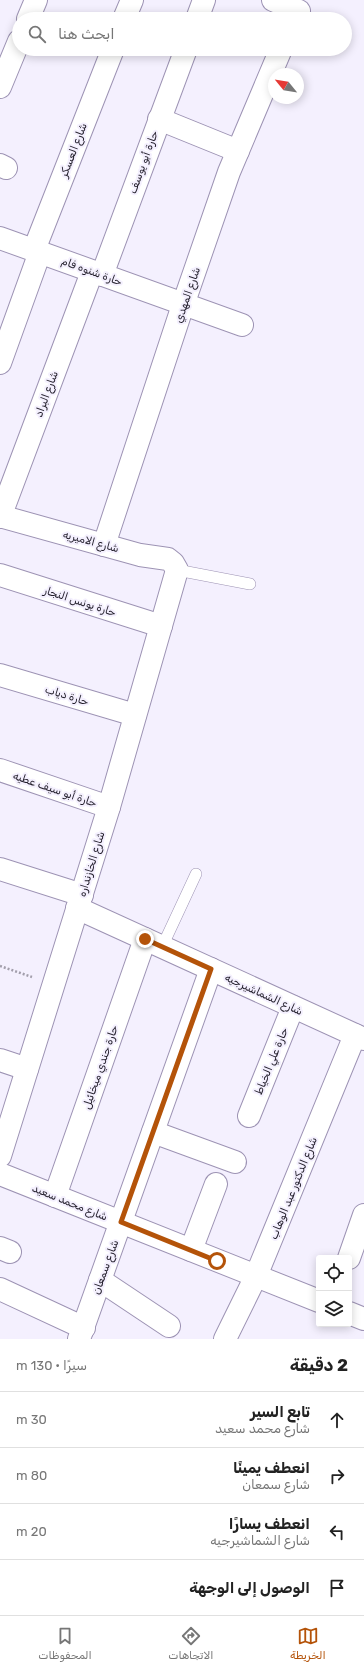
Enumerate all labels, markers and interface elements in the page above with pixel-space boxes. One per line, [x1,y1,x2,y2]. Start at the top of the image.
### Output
search box [12,12,352,56]
icon: search [26,23,48,45]
text: ابحث هنا [58,25,115,43]
north arrow [268,68,304,104]
street label: شارع العسكر [57,121,92,181]
street label: حارة أبو يوسف [126,128,162,196]
street label: حارة شنوه فام [59,254,124,290]
street label: شارع المهدي [172,265,205,326]
street label: شارع البراد [32,369,63,420]
street label: شارع الاميريه [61,528,120,557]
street label: حارة يونس النجار [41,583,118,620]
street label: حارة دياب [43,683,91,708]
street label: حارة أبو سيف عطيه [11,769,99,811]
street label: شارع الخازنداره [75,830,110,899]
route end [136,930,154,948]
street label: شارع الشماشيرجيه [222,971,305,1020]
street label: حارة جندي ميخائيل [80,1023,122,1111]
street label: حارة علي الخياط [252,1025,293,1097]
street label: شارع الدكتور عبد الوهاب [267,1135,322,1242]
street label: شارع محمد سعيد [29,1181,110,1225]
street label: شارع سمعان [90,1238,123,1297]
route start [208,1252,226,1270]
map controls [316,1255,352,1327]
button: locate [316,1255,352,1291]
button: layers [316,1291,352,1327]
text: 2 دقيقة [290,1355,348,1375]
text: سيرًا · 130 m [16,1358,87,1373]
text: تابع السير [250,1403,310,1421]
icon: ahead [326,1409,348,1431]
text: 30 m [16,1412,47,1427]
text: شارع محمد سعيد [215,1421,310,1436]
text: انعطف يمينًا [233,1459,310,1477]
icon: right [326,1465,348,1487]
text: 80 m [16,1468,47,1483]
text: شارع سمعان [242,1477,310,1492]
text: انعطف يسارًا [229,1515,310,1533]
icon: left [326,1521,348,1543]
text: 20 m [16,1524,47,1539]
text: شارع الشماشيرجيه [210,1533,310,1548]
icon: arrive [326,1577,348,1599]
text: الوصول إلى الوجهة [189,1579,310,1597]
tab: المحفوظات [38,1625,92,1662]
tab: الاتجاهات [168,1625,213,1662]
tab: الخريطة [290,1625,326,1662]

